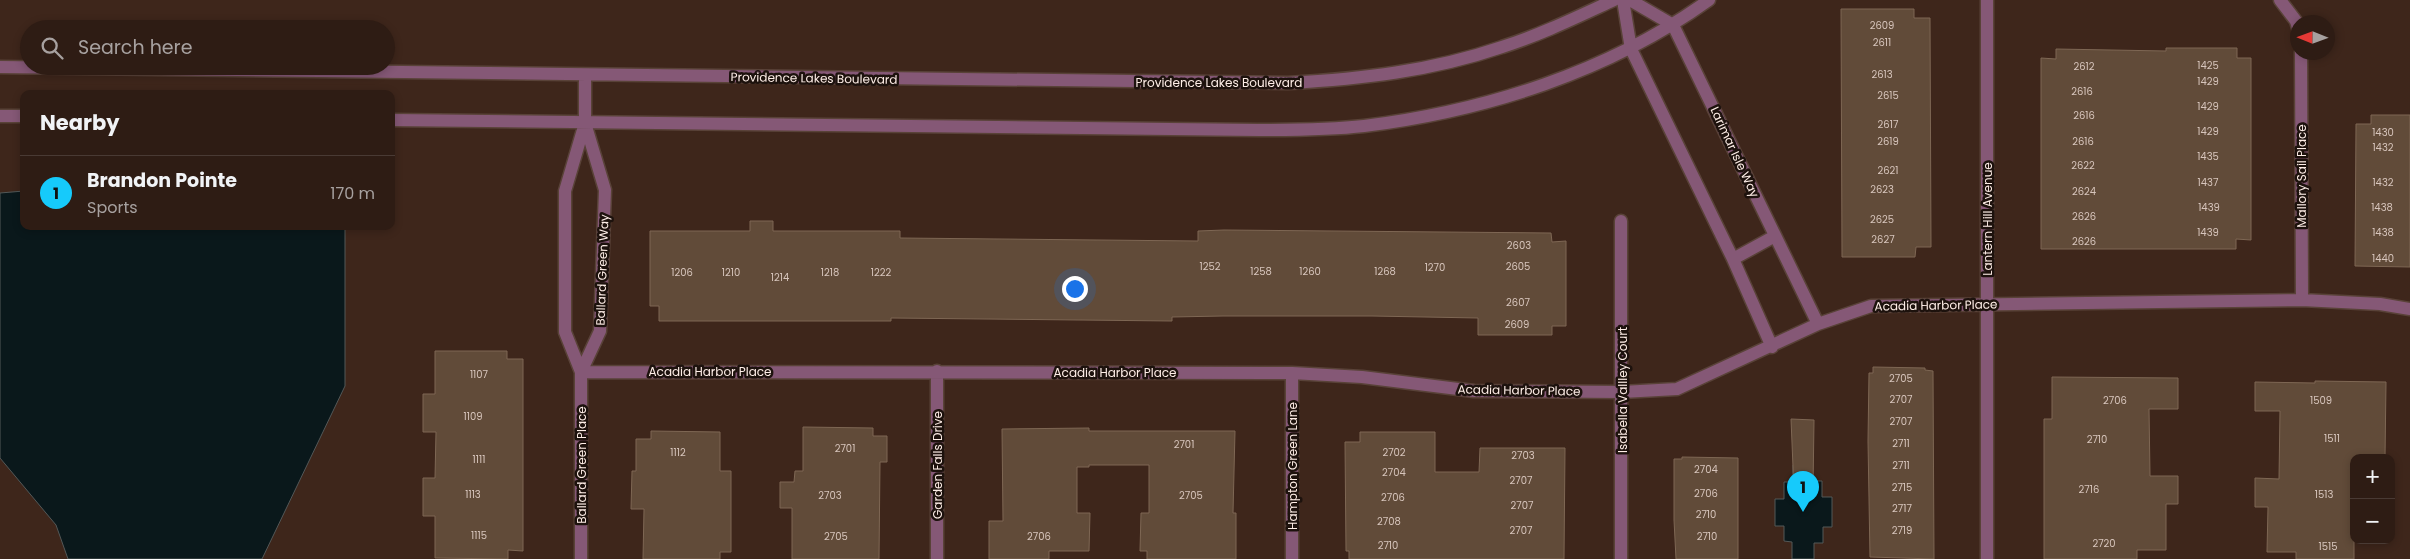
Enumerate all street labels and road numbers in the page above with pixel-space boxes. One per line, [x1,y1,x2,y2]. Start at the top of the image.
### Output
street label: Providence Lakes Boulevard [730,68,898,88]
street label: Providence Lakes Boulevard [1136,74,1302,91]
street label: Larimar Isle Way [1707,104,1764,200]
street label: Mallory Sail Place [2293,124,2310,228]
street label: Lantern Hill Avenue [1979,162,1996,276]
street label: Ballard Green Way [592,214,612,326]
street label: Acadia Harbor Place [1874,295,1998,315]
street label: Isabella Vallley Court [1614,327,1631,453]
street label: Acadia Harbor Place [649,363,771,380]
street label: Acadia Harbor Place [1054,364,1176,381]
street label: Acadia Harbor Place [1457,380,1581,400]
street label: Hampton Green Lane [1284,402,1301,530]
street label: Ballard Green Place [573,406,590,524]
street label: Garden Falls Drive [929,411,946,519]

